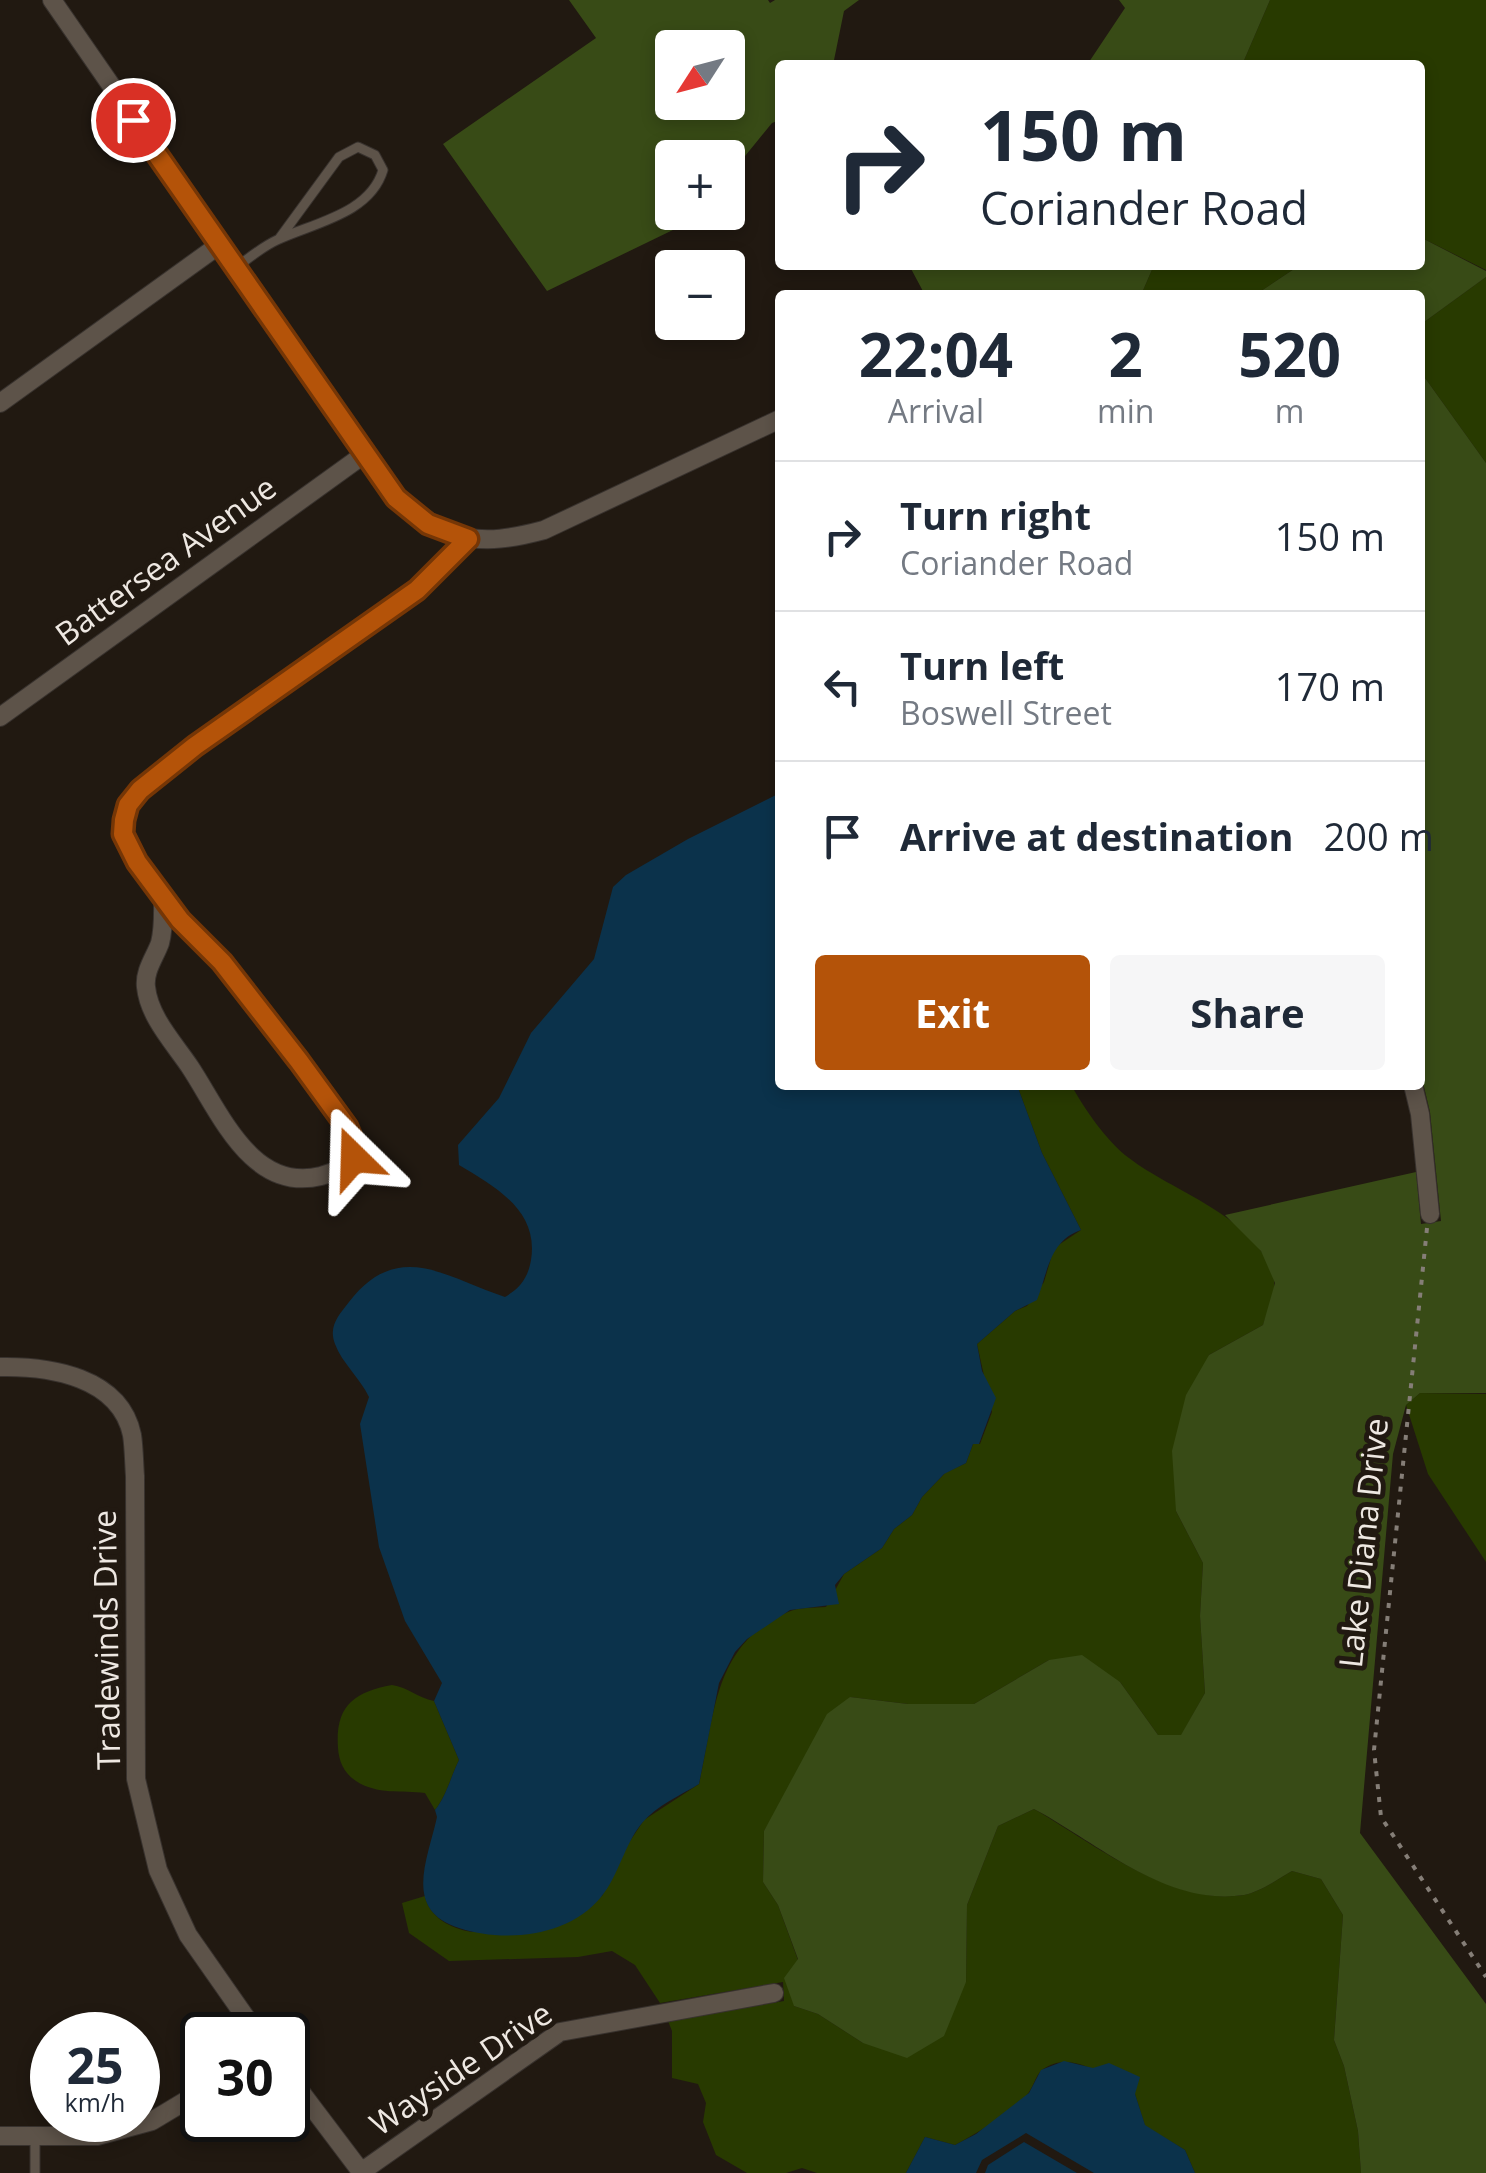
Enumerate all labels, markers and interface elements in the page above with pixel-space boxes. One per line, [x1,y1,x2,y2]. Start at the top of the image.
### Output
north arrow [655,30,745,120]
map controls [655,30,745,340]
pin [91,78,176,163]
text: 150 m [980,86,1187,182]
icon: arrive [106,93,161,148]
icon: right [815,100,945,230]
button: + [655,140,745,230]
text: Coriander Road [980,177,1308,238]
button: − [655,250,745,340]
text: 22:04 [859,313,1013,395]
text: 2 [1109,313,1143,395]
text: 520 [1238,313,1341,395]
text: Arrival [888,389,984,432]
text: min [1097,389,1154,432]
text: m [1275,389,1304,432]
street label: Battersea Avenue [46,465,284,654]
text: Turn right [900,489,1091,541]
icon: right [815,509,870,564]
text: 150 m [1275,510,1385,562]
text: Coriander Road [900,541,1133,584]
text: Turn left [900,639,1064,691]
icon: left [815,659,870,714]
text: 170 m [1275,660,1385,712]
text: Boswell Street [900,691,1112,734]
icon: arrive [815,809,870,864]
text: Arrive at destination [900,810,1294,862]
text: 200 m [1324,810,1434,862]
button: Exit [815,955,1090,1070]
button: Share [1110,955,1385,1070]
position arrow [302,1106,406,1210]
street label: Lake Diana Drive [1328,1416,1397,1670]
street label: Tradewinds Drive [82,1510,129,1770]
street label: Wayside Drive [361,1991,560,2145]
speed limit sign: 30 [180,2012,310,2142]
text: 25 [66,2031,124,2099]
text: km/h [65,2085,125,2119]

